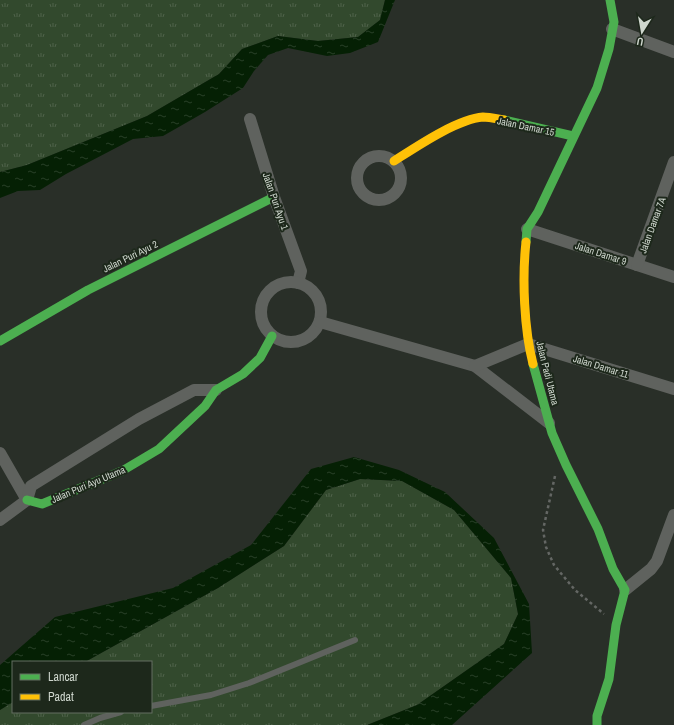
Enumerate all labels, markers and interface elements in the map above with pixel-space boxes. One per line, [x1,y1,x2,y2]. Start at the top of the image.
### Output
north arrow [622,12,662,52]
text: U [636,34,645,49]
street label: Jalan Damar 15 [496,114,556,139]
street label: Jalan Puri Ayu 1 [260,171,292,232]
street label: Jalan Damar 7A [636,195,669,255]
street label: Jalan Puri Ayu 2 [101,237,160,275]
street label: Jalan Damar 9 [573,239,629,268]
street label: Jalan Padi Utama [533,340,562,407]
street label: Jalan Damar 11 [572,352,631,381]
street label: Jalan Puri Ayu Utama [49,463,128,506]
legend [12,661,152,713]
text: Lancar [48,669,79,685]
text: Padat [48,689,74,705]

